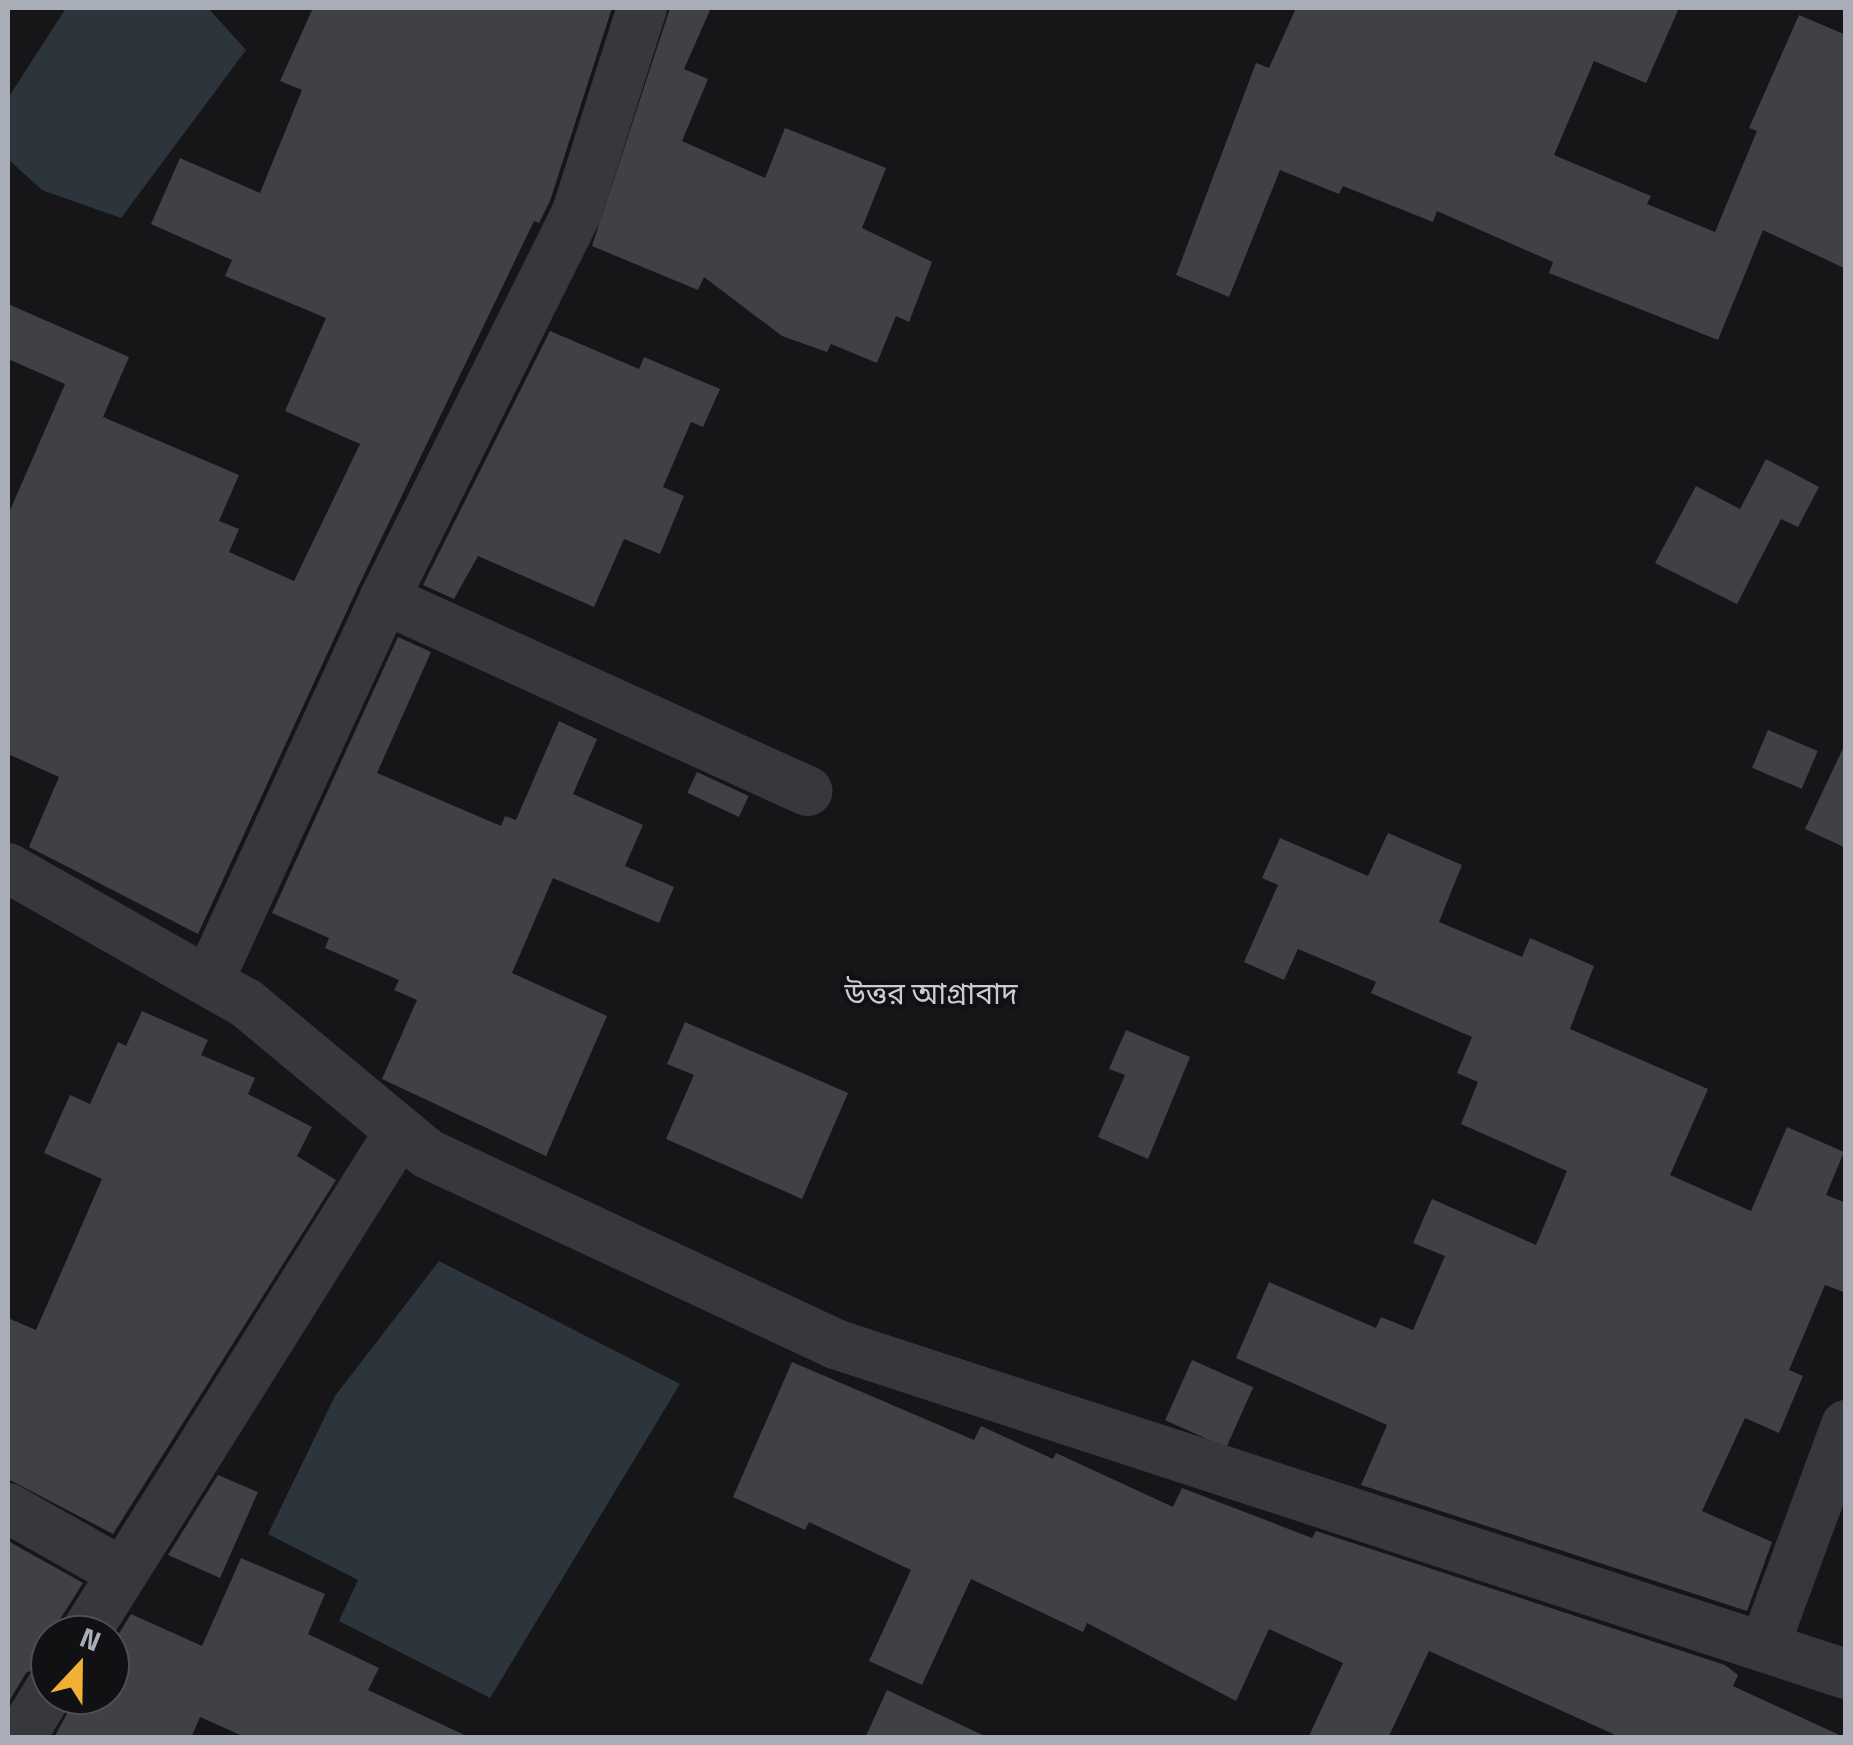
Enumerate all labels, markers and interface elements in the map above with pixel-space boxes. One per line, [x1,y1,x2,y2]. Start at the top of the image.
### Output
district label: উত্তর আগ্রাবাদ [844,975,1018,1011]
north arrow [30,1615,130,1715]
text: N [74,1615,108,1662]

